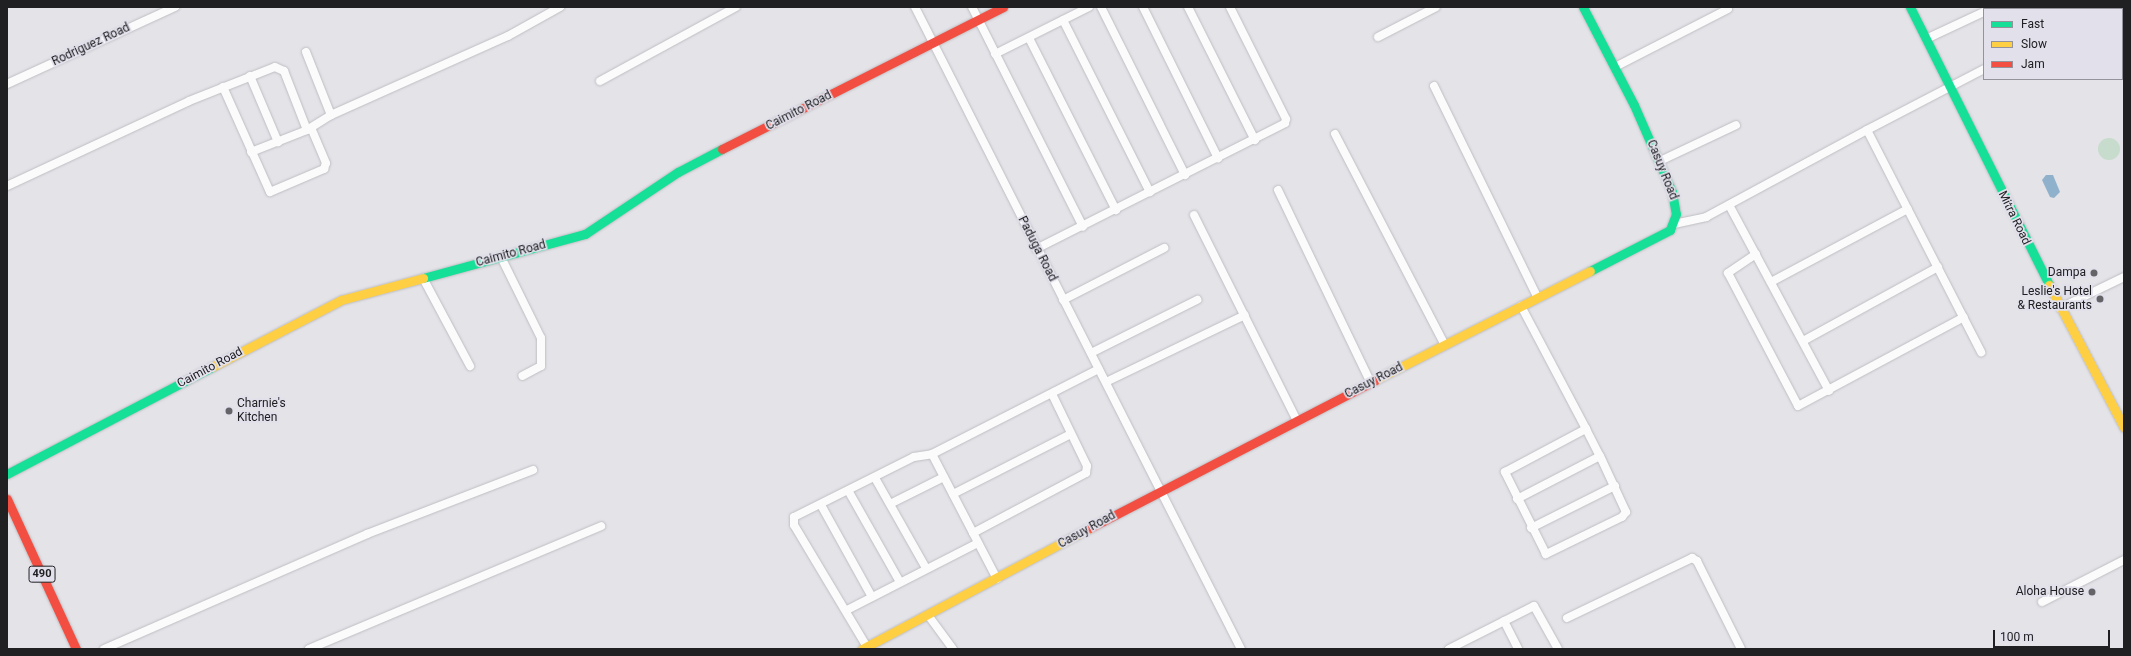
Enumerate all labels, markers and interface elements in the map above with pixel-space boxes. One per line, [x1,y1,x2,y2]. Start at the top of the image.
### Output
legend [1983,8,2123,80]
text: Fast [2021,17,2044,31]
street label: Rodriguez Road [50,21,132,69]
text: Slow [2021,37,2047,51]
text: Jam [2021,57,2045,71]
street label: Caimito Road [764,88,834,134]
street label: Casuy Road [1643,138,1681,202]
street label: Mitra Road [1995,189,2033,247]
street label: Paduga Road [1014,214,1060,284]
street label: Caimito Road [474,238,548,270]
place label: Dampa [2048,266,2086,280]
marker: Dampa [2089,268,2099,278]
place label: Leslie's Hotel & Restaurants [2017,285,2092,313]
marker: Leslie's Hotel & Restaurants [2095,294,2105,304]
street label: Caimito Road [175,345,245,391]
street label: Casuy Road [1343,360,1405,402]
place label: Charnie's Kitchen [237,397,286,425]
marker: Charnie's Kitchen [224,406,234,416]
street label: Casuy Road [1056,508,1118,552]
road number: 490 [28,565,56,583]
place label: Aloha House [2016,585,2084,599]
marker: Aloha House [2087,587,2097,597]
scale bar [1995,622,2112,648]
text: 100 m [2000,630,2034,644]

